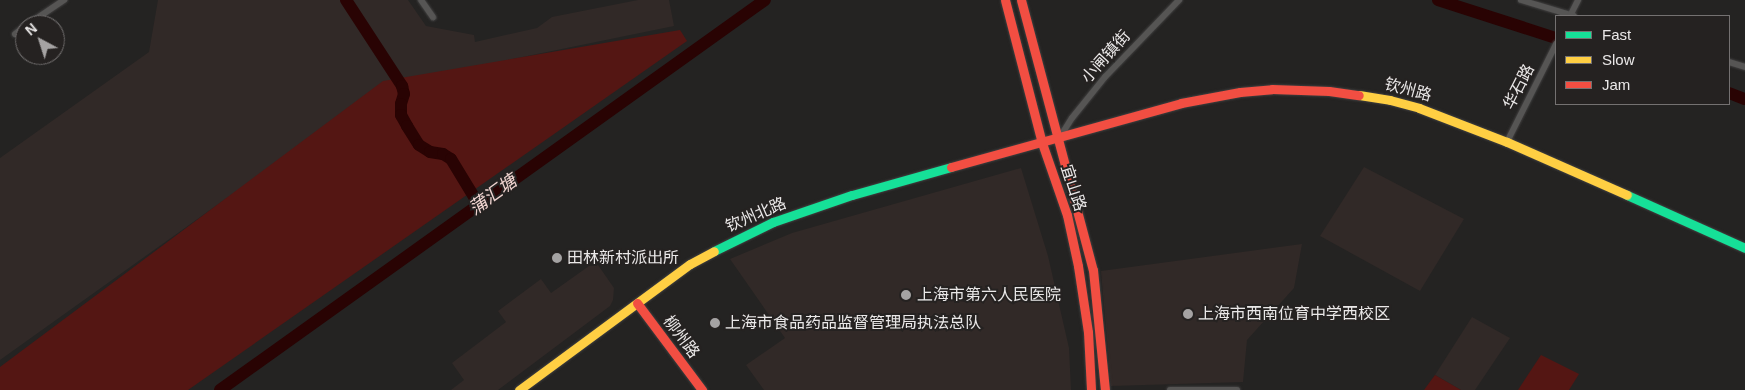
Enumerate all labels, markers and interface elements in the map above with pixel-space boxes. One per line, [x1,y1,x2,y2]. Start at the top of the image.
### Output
north arrow [15,15,65,65]
legend [1555,15,1730,105]
text: N [22,20,40,39]
text: Fast [1602,26,1631,43]
street label: 小闸镇街 [1077,27,1135,87]
text: Slow [1602,51,1635,68]
street label: 华石路 [1500,61,1538,113]
street label: 钦州路 [1382,75,1434,105]
text: Jam [1602,76,1630,93]
street label: 宜山路 [1056,162,1090,214]
water label: 蒲汇塘 [465,170,521,220]
street label: 钦州北路 [723,194,789,236]
place label: 田林新村派出所 [567,248,679,268]
marker: 田林新村派出所 [551,252,563,264]
place label: 上海市第六人民医院 [917,285,1061,305]
marker: 上海市第六人民医院 [899,288,913,302]
place label: 上海市西南位育中学西校区 [1198,304,1390,324]
marker: 上海市西南位育中学西校区 [1182,308,1194,320]
street label: 柳州路 [659,312,703,362]
place label: 上海市食品药品监督管理局执法总队 [725,313,981,333]
marker: 上海市食品药品监督管理局执法总队 [709,317,721,329]

